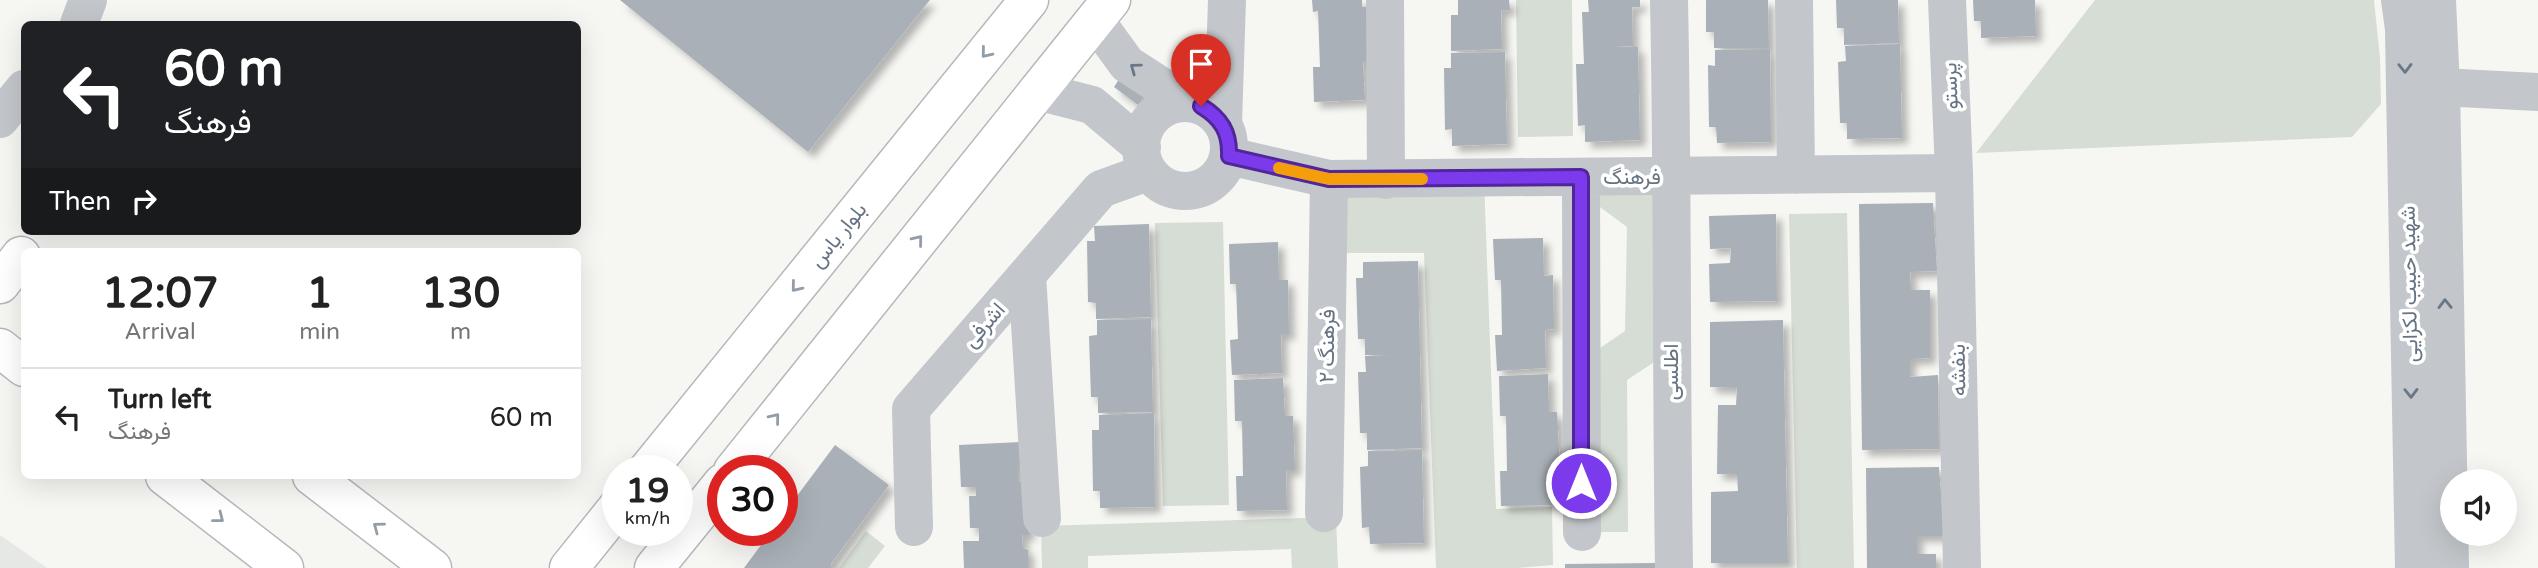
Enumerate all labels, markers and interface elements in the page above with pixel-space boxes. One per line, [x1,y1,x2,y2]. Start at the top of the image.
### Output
pin [1171,34,1231,106]
text: 60 m [164,40,283,99]
icon: arrive [1182,45,1220,83]
one-way arrow [981,46,994,58]
icon: left [49,49,140,140]
street label: پرستو [1937,62,1965,110]
one-way arrow [2397,63,2413,74]
one-way arrow [1130,64,1143,76]
text: فرهنگ [164,104,252,142]
street label: فرهنگ [1603,165,1661,190]
icon: right [125,182,163,220]
text: Then [49,186,111,217]
street label: بلوار یاس [805,198,872,273]
street label: شهید حبیب لکزایی [2396,205,2423,362]
one-way arrow [909,236,922,248]
text: 12:07 [102,268,218,319]
text: 1 [306,268,333,319]
text: 130 [421,268,500,319]
one-way arrow [792,278,804,291]
street label: اشرفی [958,298,1011,353]
one-way arrow [2437,298,2453,309]
street label: فرهنگ ۲ [1314,309,1341,383]
text: Arrival [125,318,196,346]
text: min [299,318,340,346]
text: m [450,318,471,346]
street label: اطلسی [1659,344,1684,400]
street label: بنفشه [1946,344,1971,396]
text: Turn left [108,384,211,415]
one-way arrow [2403,389,2419,399]
icon: left [49,398,87,436]
text: 60 m [490,402,553,433]
one-way arrow [767,413,780,425]
text: فرهنگ [108,418,171,446]
position arrow [1544,446,1618,520]
speed limit sign: 30 [707,455,798,546]
map controls [2440,469,2517,546]
button: sound [2440,469,2517,546]
text: 19 [626,470,669,512]
text: km/h [625,507,670,529]
one-way arrow [212,509,224,522]
one-way arrow [373,522,386,535]

